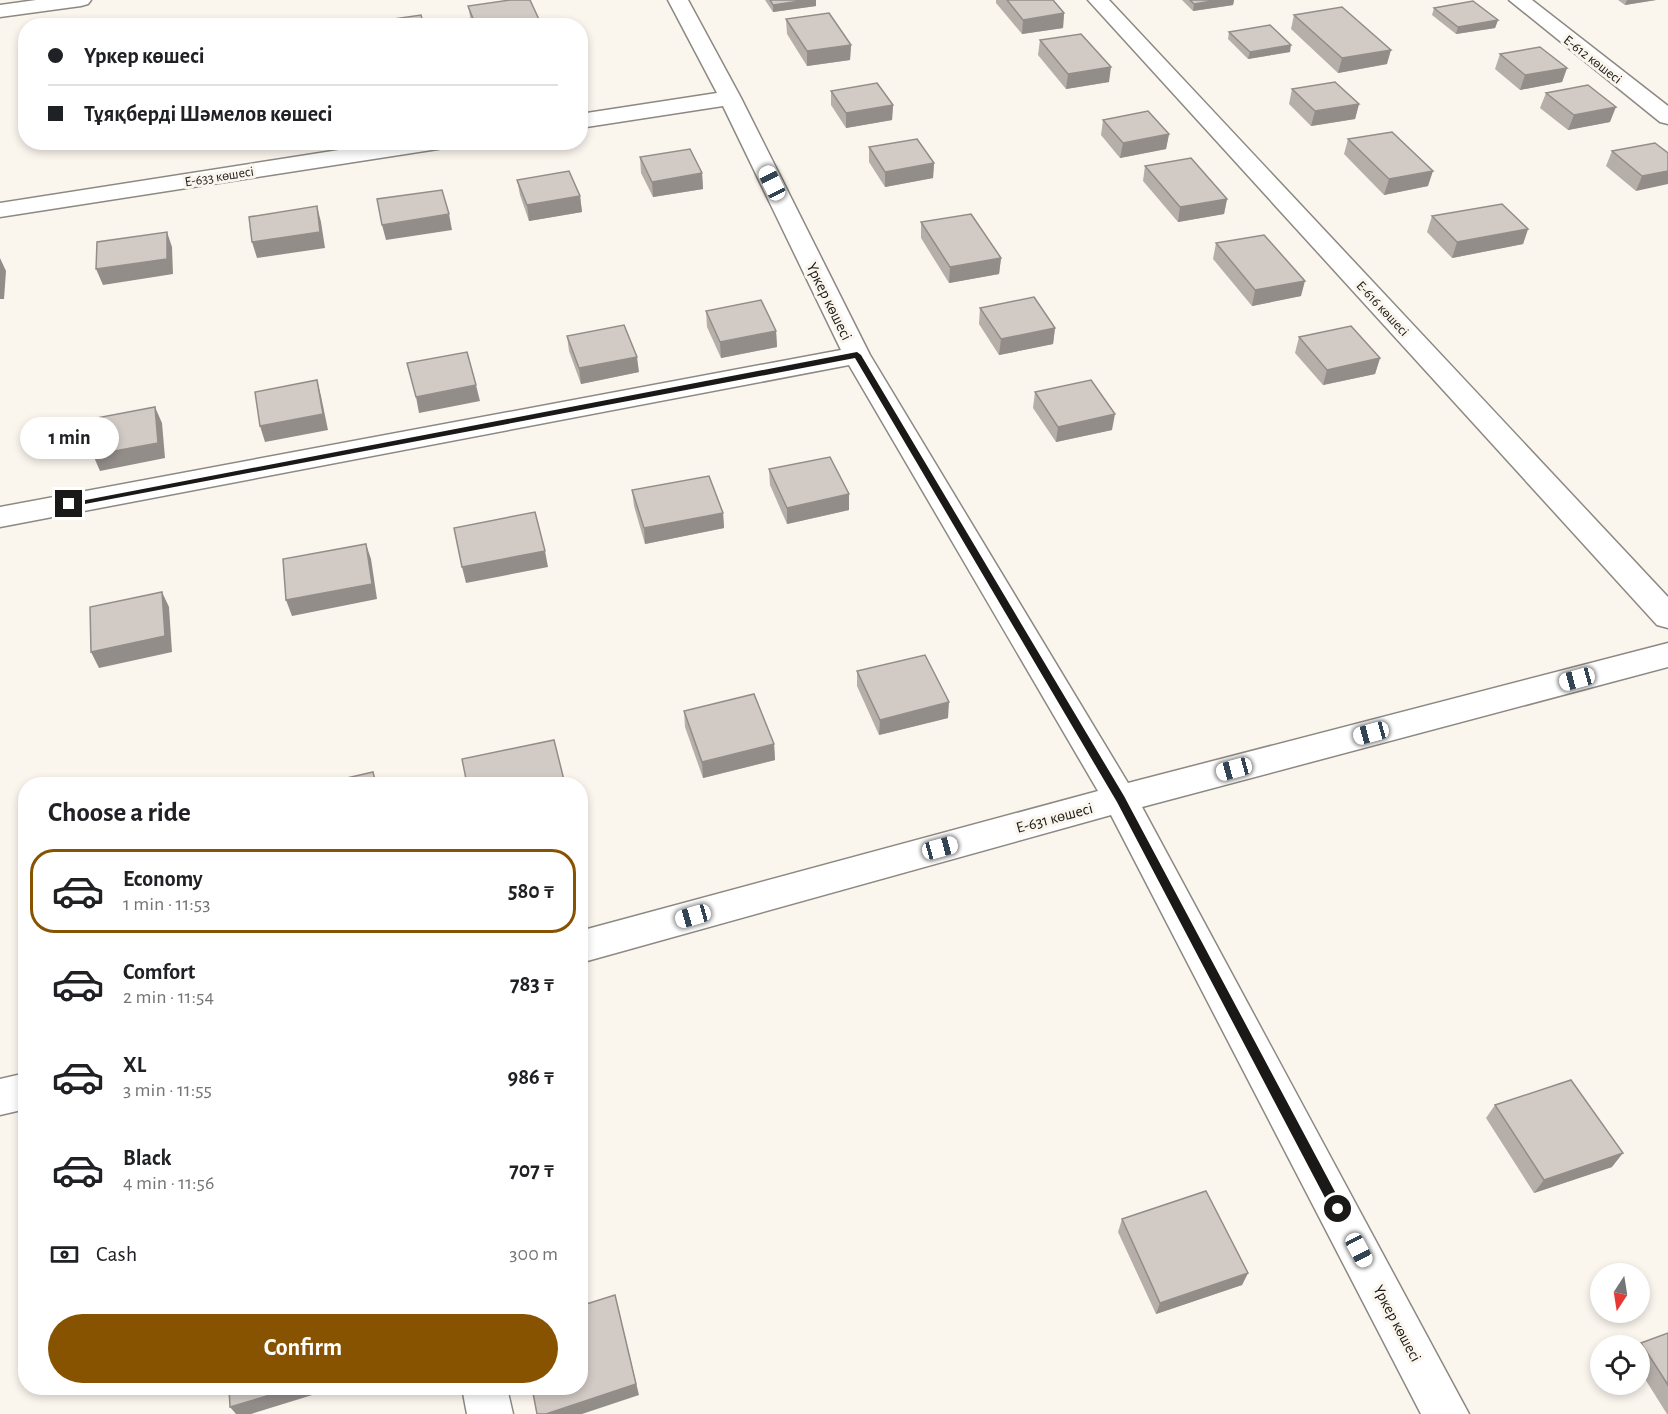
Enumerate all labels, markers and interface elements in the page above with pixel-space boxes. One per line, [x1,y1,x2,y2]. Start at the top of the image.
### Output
street label: Е-612 көшесі [1561,33,1624,87]
text: Үркер көшесі [84,45,205,67]
text: Тұяқберді Шәмелов көшесі [84,103,333,125]
car [756,163,788,203]
street label: Е-633 көшесі [184,165,255,189]
street label: Үркер көшесі [803,260,855,343]
street label: Е-616 көшесі [1353,278,1411,339]
callout: 1 min [20,417,118,459]
text: 1 min [48,428,91,448]
route end [55,490,82,517]
car [1557,666,1597,692]
car [1351,720,1391,746]
car [1214,756,1254,782]
text: Choose a ride [48,799,191,826]
street label: Е-631 көшесі [1014,800,1094,836]
car [920,835,960,861]
icon: car [51,864,105,918]
text: Economy [123,868,203,890]
text: 580 ₸ [508,880,555,902]
text: 1 min · 11:53 [123,894,210,914]
car [673,902,713,930]
icon: car [51,957,105,1011]
text: Comfort [123,961,195,983]
text: 783 ₸ [510,973,555,995]
text: 2 min · 11:54 [123,987,214,1007]
icon: car [51,1050,105,1104]
text: XL [123,1054,146,1076]
text: 986 ₸ [508,1066,555,1088]
text: 3 min · 11:55 [123,1080,212,1100]
icon: car [51,1143,105,1197]
text: Black [123,1147,171,1169]
text: 707 ₸ [509,1159,555,1181]
text: 4 min · 11:56 [123,1173,214,1193]
route start [1324,1195,1351,1222]
car [1343,1230,1375,1270]
icon: cash [48,1238,81,1271]
text: Cash [96,1243,137,1265]
text: 300 m [509,1244,558,1264]
north arrow [1590,1263,1650,1323]
map controls [1590,1263,1650,1395]
street label: Үркер көшесі [1370,1283,1424,1364]
button: Confirm [48,1314,558,1383]
button: locate [1590,1335,1650,1395]

